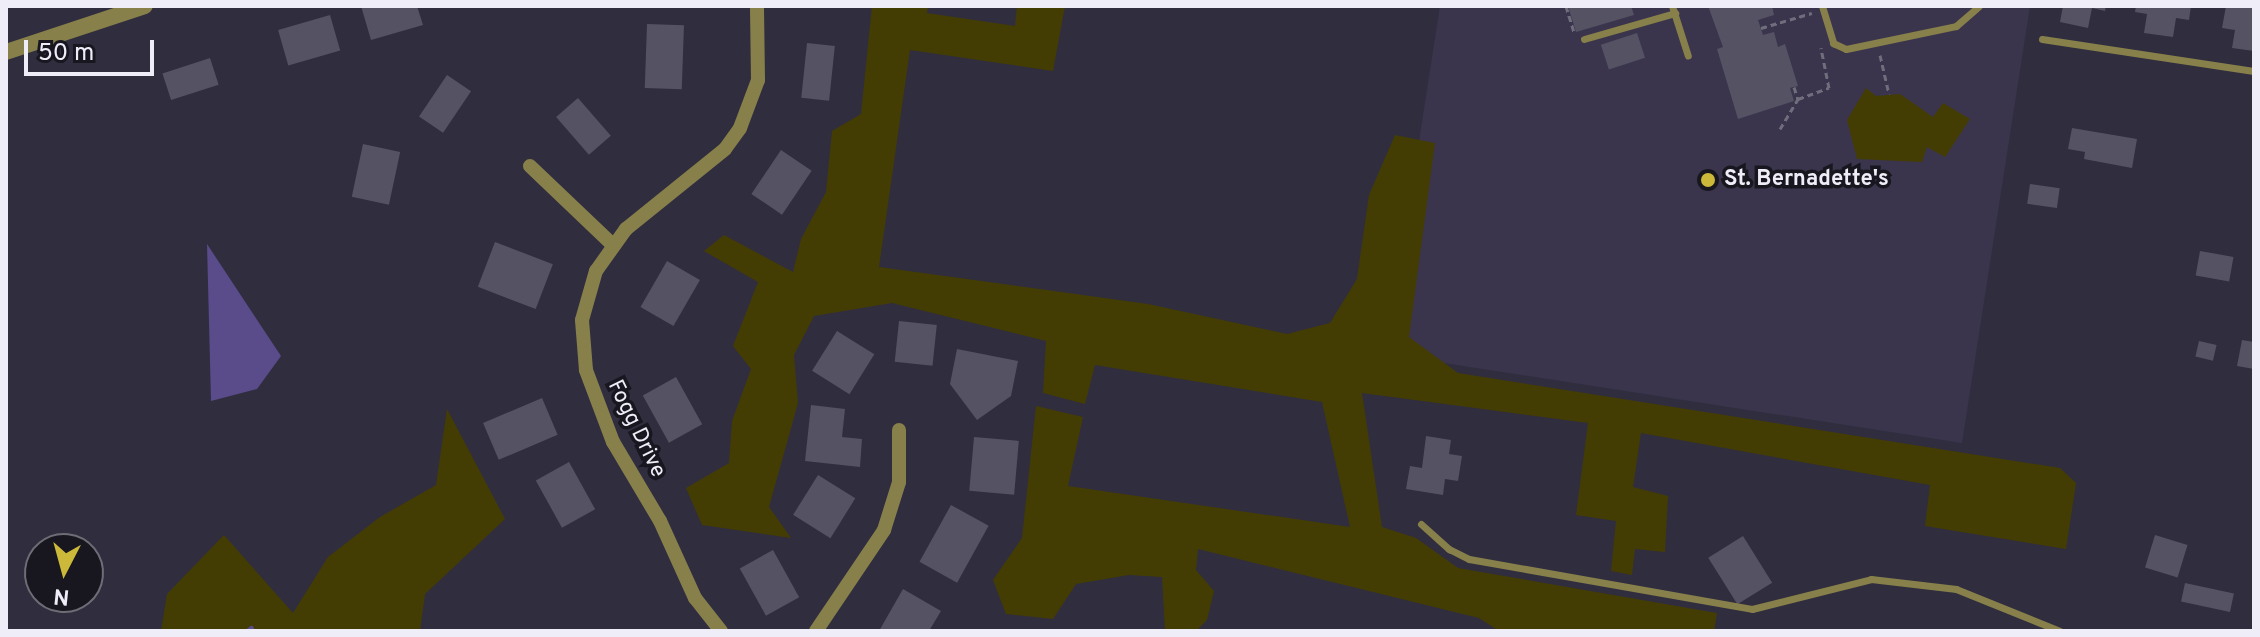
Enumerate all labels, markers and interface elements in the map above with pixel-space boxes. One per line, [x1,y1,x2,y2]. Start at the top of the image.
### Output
scale bar [28,24,158,74]
text: 50 m [38,39,94,69]
place label: St. Bernadette's [1724,167,1889,193]
marker: St. Bernadette's [1699,171,1717,189]
street label: Fogg Drive [601,376,671,482]
north arrow [24,533,104,613]
text: N [52,581,71,610]

